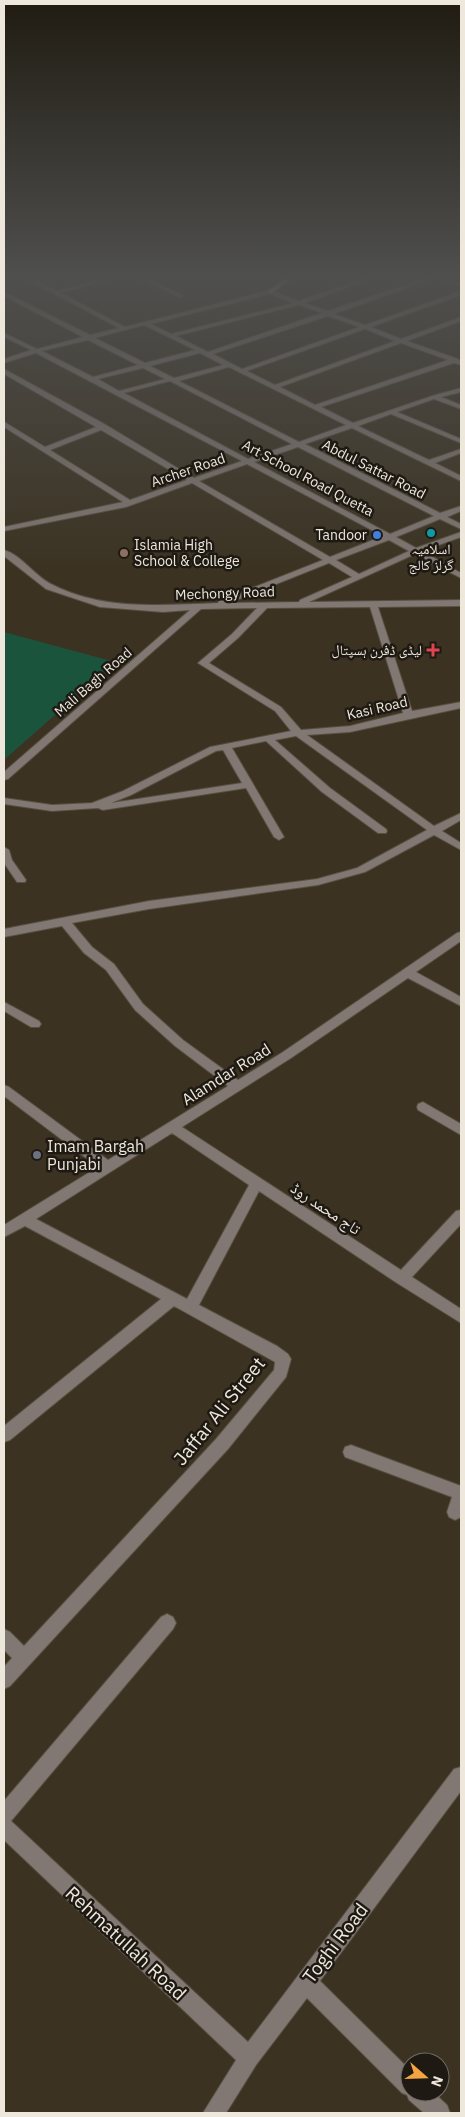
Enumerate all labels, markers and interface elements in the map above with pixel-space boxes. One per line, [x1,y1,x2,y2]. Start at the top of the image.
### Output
street label: Abdul Sattar Road [319,435,429,503]
street label: Art School Road Quetta [239,436,377,521]
street label: Archer Road [148,449,228,491]
place label: Tandoor [316,526,367,544]
marker: اسلامیہ گرلز کالج [425,527,437,539]
marker: Tandoor [371,529,383,541]
place label: Islamia High School & College [134,536,240,570]
place label: اسلامیہ گرلز کالج [408,540,454,575]
marker: Islamia High School & College [118,547,130,559]
street label: Mechongy Road [175,582,275,604]
place label: لیڈی ڈفرن ہسپتال [331,641,422,659]
street label: Mali Bagh Road [51,643,135,721]
marker: لیڈی ڈفرن ہسپتال [426,643,440,657]
street label: Kasi Road [345,692,409,724]
street label: Alamdar Road [178,1039,274,1109]
place label: Imam Bargah Punjabi [47,1136,144,1174]
marker: Imam Bargah Punjabi [31,1149,43,1161]
street label: تاج محمد روڈ [287,1177,365,1240]
street label: Jaffar Ali Street [168,1352,270,1470]
street label: Rehmatullah Road [61,1881,191,2005]
street label: Toghi Road [297,1898,373,1988]
north arrow [400,2052,450,2102]
text: N [427,2074,447,2089]

